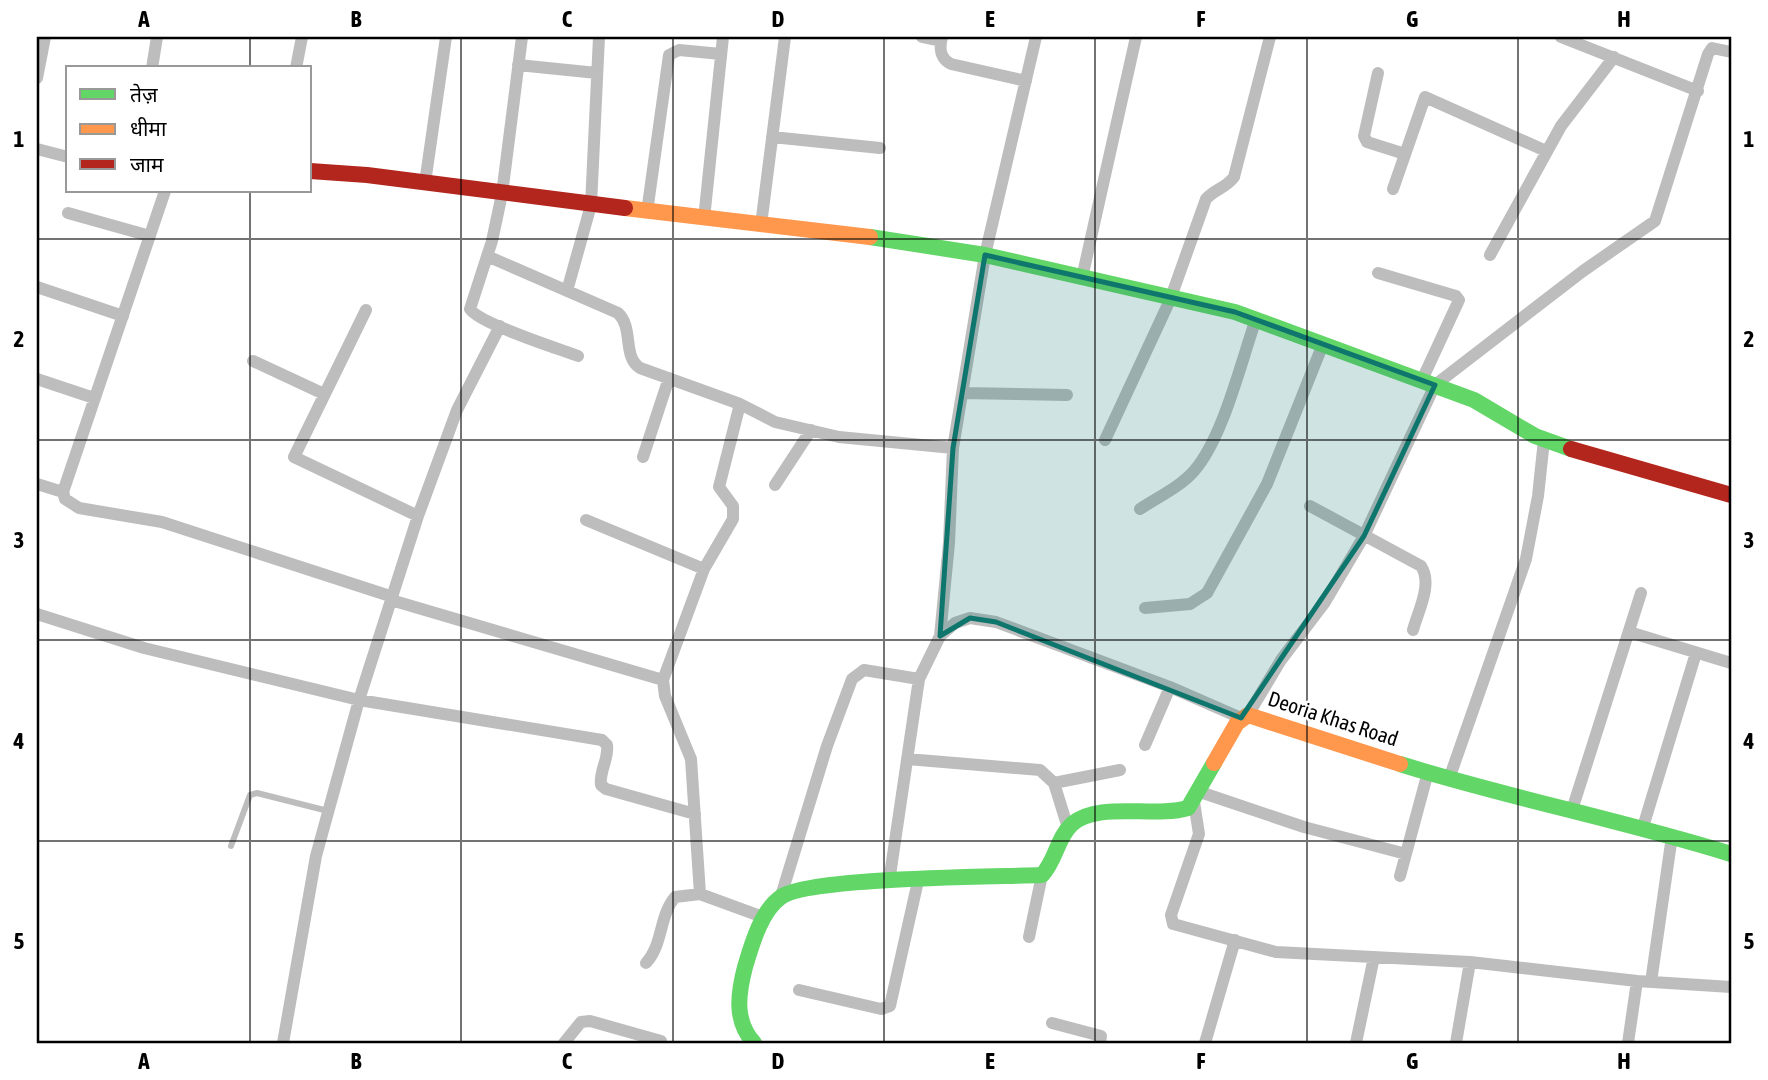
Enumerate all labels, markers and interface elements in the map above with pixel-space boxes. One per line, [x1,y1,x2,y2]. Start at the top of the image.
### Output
text: A [137,6,150,32]
text: B [351,6,362,32]
text: C [562,6,573,32]
text: D [772,6,785,32]
text: E [985,6,995,32]
text: F [1196,6,1206,32]
text: G [1406,6,1418,32]
text: H [1617,6,1631,32]
legend [66,66,312,192]
text: तेज़ [130,82,158,106]
text: धीमा [130,116,167,140]
text: 1 [14,126,25,152]
text: 1 [1744,126,1755,152]
text: जाम [130,152,164,176]
text: 2 [14,326,24,352]
text: 2 [1744,326,1754,352]
text: 3 [14,527,24,553]
text: 3 [1744,527,1754,553]
street label: Deoria Khas Road [1265,686,1401,750]
text: 4 [13,728,25,754]
text: 4 [1743,728,1755,754]
text: 5 [14,928,25,954]
text: 5 [1744,928,1755,954]
text: A [137,1048,150,1074]
text: B [351,1048,362,1074]
text: C [562,1048,573,1074]
text: D [772,1048,785,1074]
text: E [985,1048,995,1074]
text: F [1196,1048,1206,1074]
text: G [1406,1048,1418,1074]
text: H [1617,1048,1631,1074]

